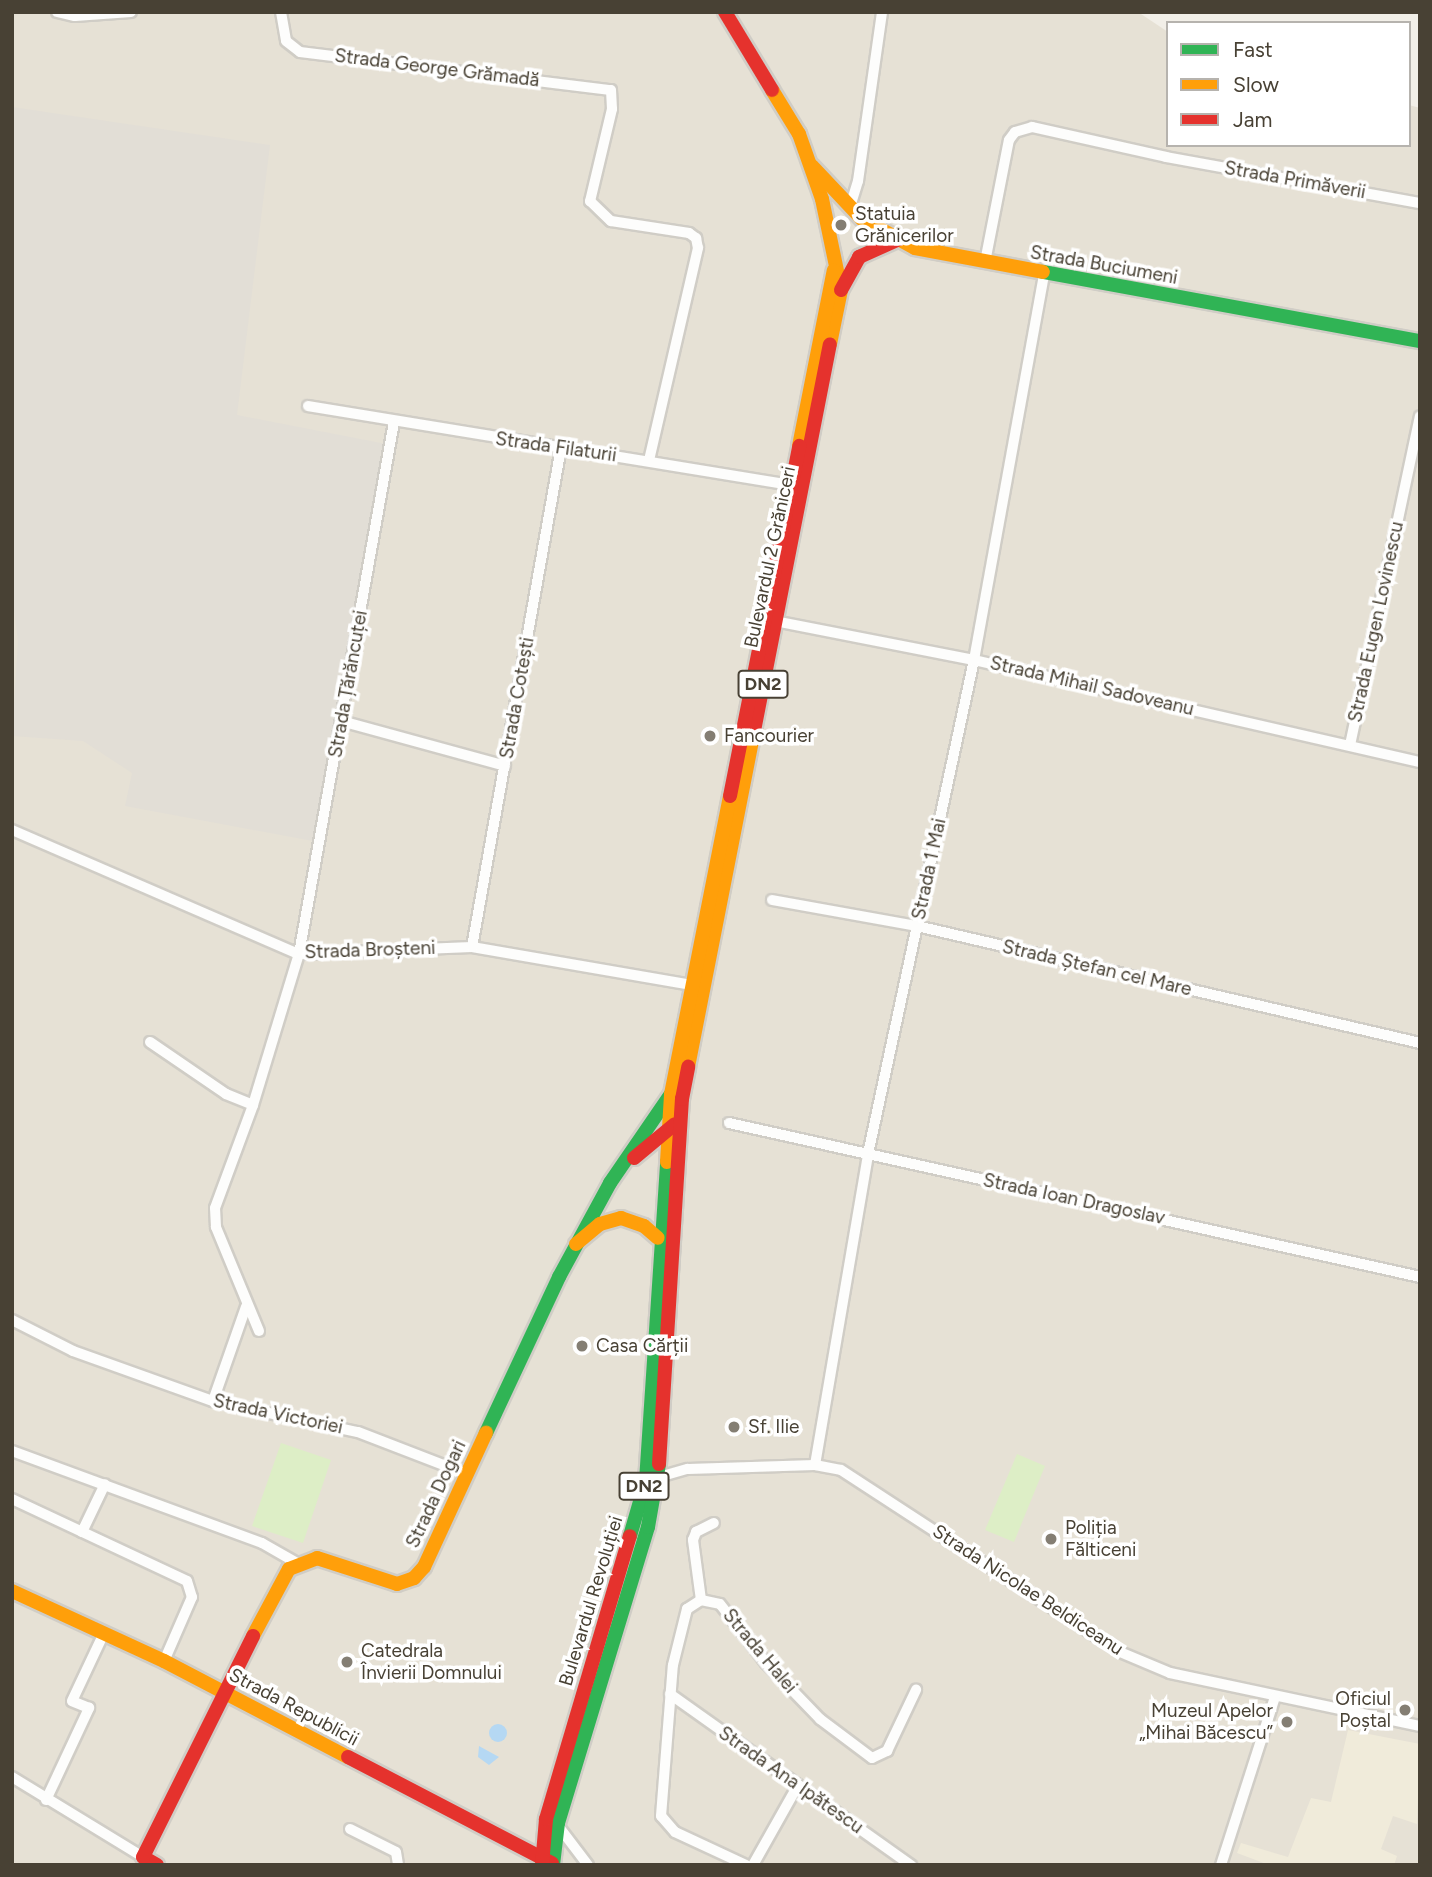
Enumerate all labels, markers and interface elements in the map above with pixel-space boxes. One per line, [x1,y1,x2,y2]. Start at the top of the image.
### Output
legend [1166,21,1411,147]
text: Fast [1233,37,1273,62]
street label: Strada George Grămadă [333,44,541,92]
text: Slow [1233,72,1279,97]
text: Jam [1233,107,1272,132]
street label: Strada Primăverii [1223,156,1367,204]
place label: Statuia Grănicerilor [855,203,954,247]
marker: Statuia Grănicerilor [833,217,849,233]
street label: Strada Buciumeni [1028,241,1180,289]
street label: Strada Filaturii [494,427,618,467]
street label: Bulevardul 2 Grăniceri [740,464,800,650]
street label: Strada Eugen Lovinescu [1344,519,1408,725]
street label: Strada Țărăncuței [324,608,372,760]
street label: Strada Cotești [495,635,539,761]
street label: Strada Mihail Sadoveanu [988,651,1196,721]
road number: DN2 [737,670,789,698]
place label: Fancourier [724,725,814,747]
marker: Fancourier [702,728,718,744]
street label: Strada 1 Mai [907,816,951,922]
street label: Strada Ștefan cel Mare [1000,935,1194,1001]
street label: Strada Broșteni [304,936,436,964]
street label: Strada Ioan Dragoslav [981,1169,1167,1229]
place label: Casa Cărții [596,1335,688,1357]
marker: Casa Cărții [574,1338,590,1354]
street label: Strada Victoriei [211,1389,345,1439]
place label: Sf. Ilie [748,1416,799,1438]
marker: Sf. Ilie [726,1419,742,1435]
street label: Strada Dogari [401,1437,471,1551]
road number: DN2 [618,1471,670,1500]
street label: Bulevardul Revoluției [554,1513,628,1689]
place label: Poliția Fălticeni [1065,1517,1136,1561]
street label: Strada Nicolae Beldiceanu [928,1520,1128,1660]
marker: Poliția Fălticeni [1043,1531,1059,1547]
street label: Strada Halei [718,1604,802,1698]
place label: Catedrala Învierii Domnului [361,1640,502,1684]
marker: Catedrala Învierii Domnului [339,1654,355,1670]
street label: Strada Republicii [225,1663,363,1751]
place label: Oficiul Poștal [1335,1688,1391,1732]
place label: Muzeul Apelor „Mihai Băcescu” [1139,1700,1273,1744]
marker: Oficiul Poștal [1397,1702,1413,1718]
marker: Muzeul Apelor „Mihai Băcescu” [1279,1714,1295,1730]
street label: Strada Ana Ipătescu [714,1721,868,1839]

